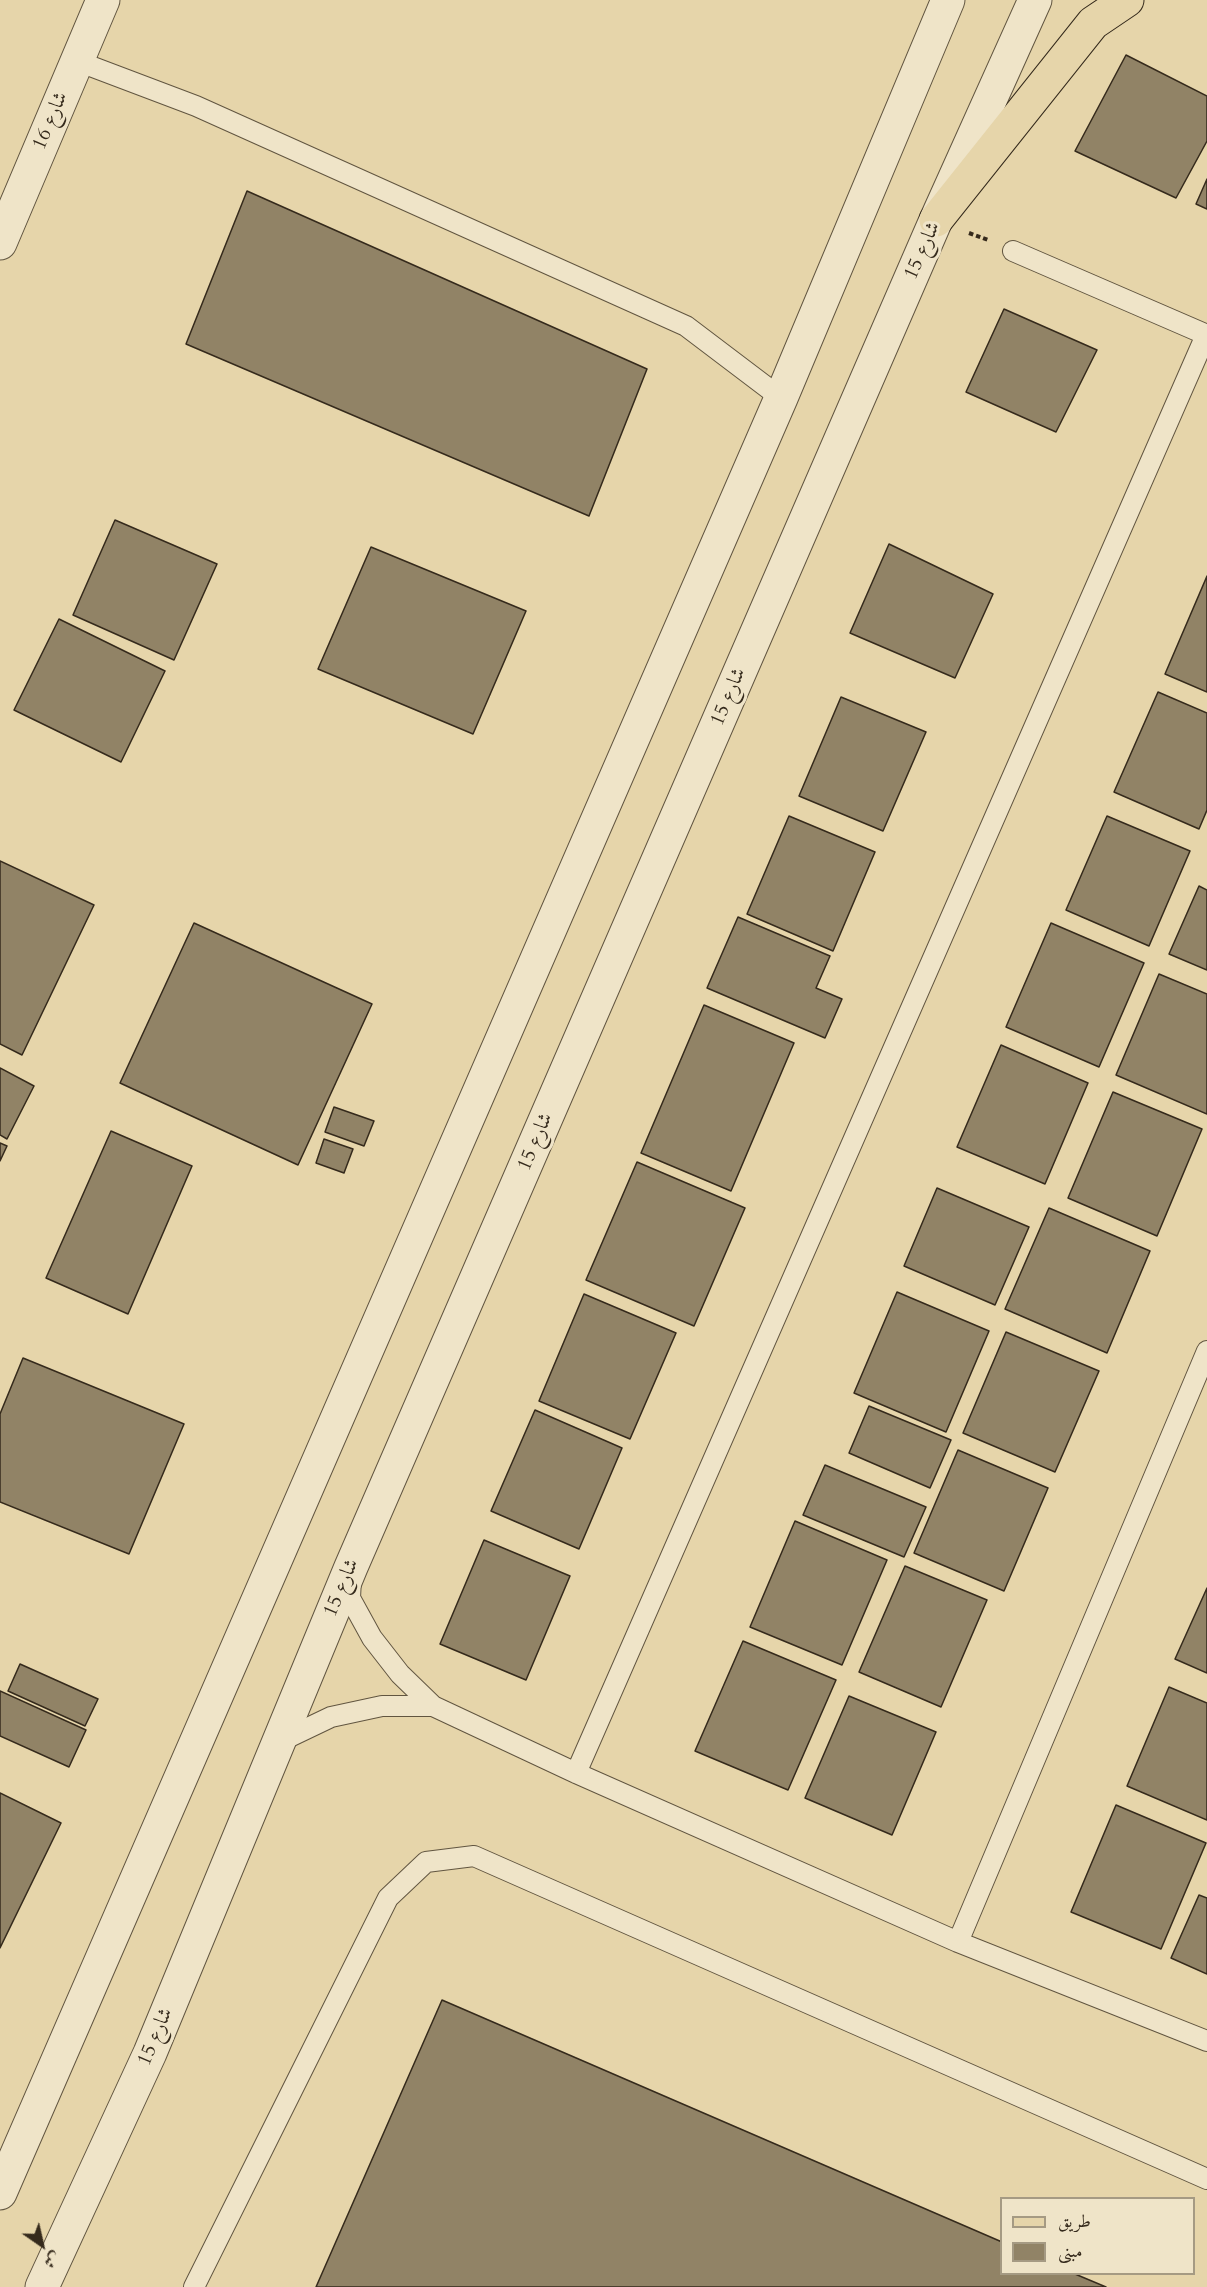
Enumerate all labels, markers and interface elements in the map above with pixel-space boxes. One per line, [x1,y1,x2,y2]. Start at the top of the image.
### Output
street label: شارع 16 [28,88,74,154]
street label: شارع 15 [900,218,946,284]
street label: شارع 15 [706,664,752,730]
street label: شارع 15 [513,1109,559,1175]
street label: شارع 15 [319,1555,365,1621]
street label: شارع 15 [133,2004,179,2070]
legend [1000,2197,1195,2275]
text: طريق [1058,2209,1091,2234]
north arrow [12,2215,72,2275]
text: مبنى [1058,2239,1083,2264]
text: ش [39,2246,65,2273]

